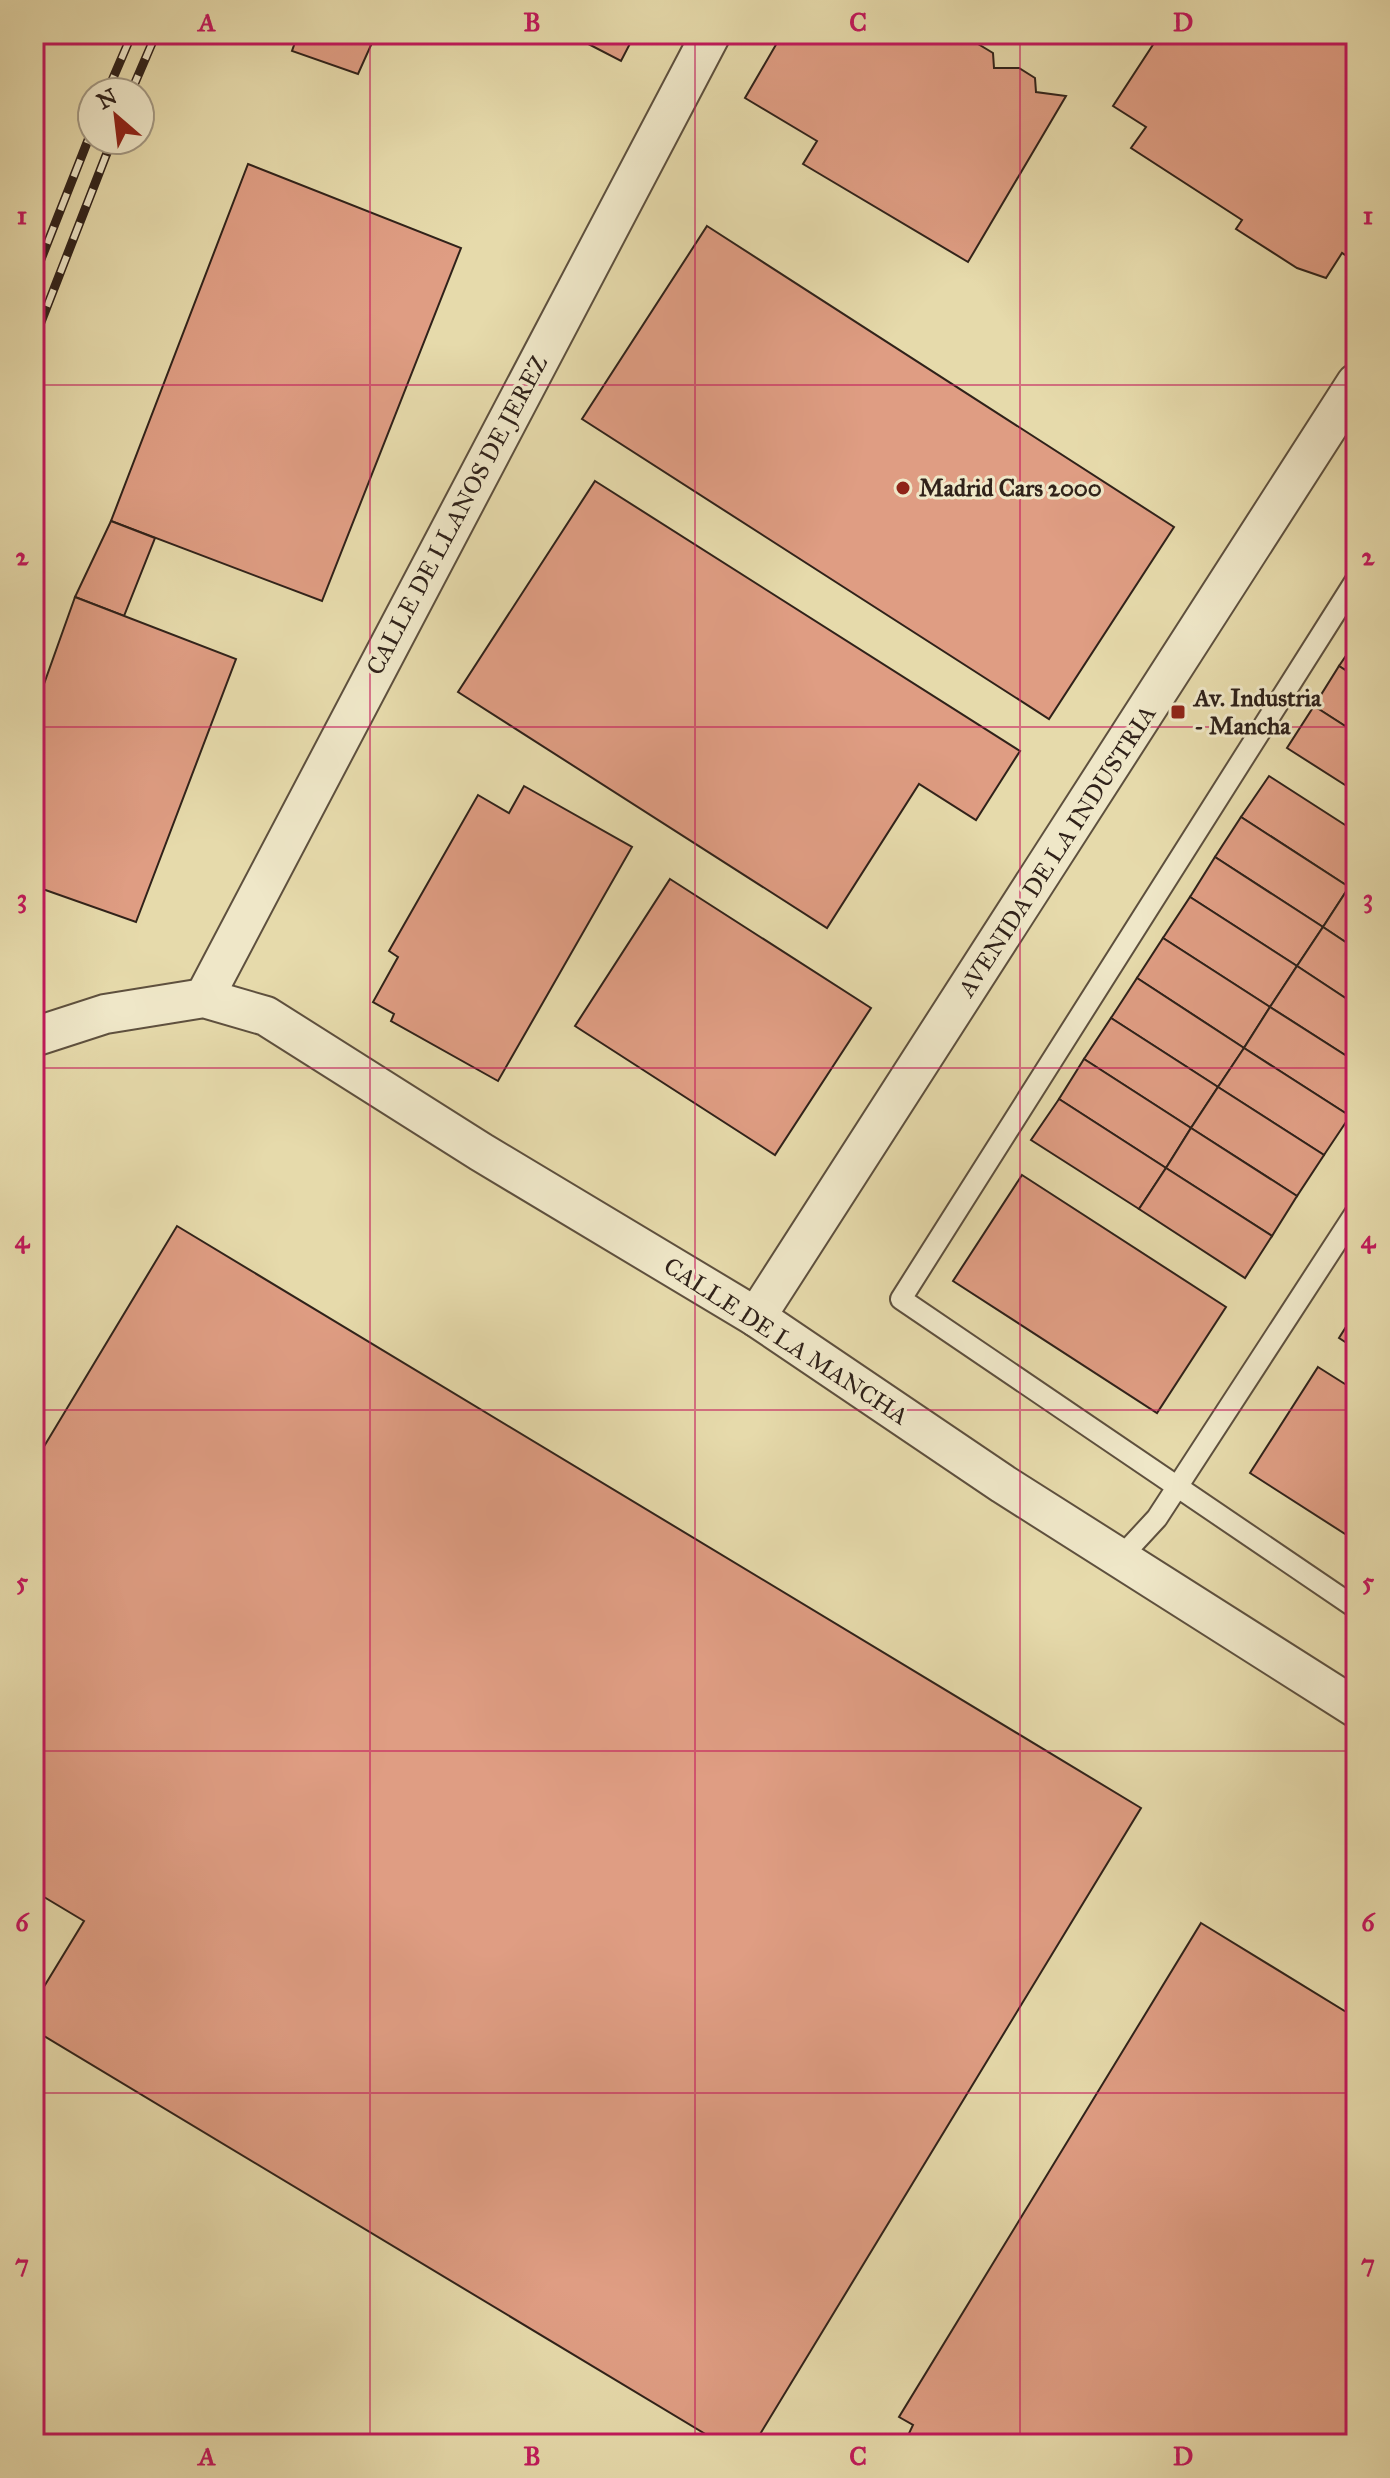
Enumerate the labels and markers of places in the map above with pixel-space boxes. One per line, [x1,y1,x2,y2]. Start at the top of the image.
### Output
place label: Madrid Cars 2000 [919,473,1102,503]
marker: Madrid Cars 2000 [894,479,912,497]
place label: Av. Industria - Mancha [1192,683,1322,741]
marker: Av. Industria - Mancha [1169,703,1187,721]

